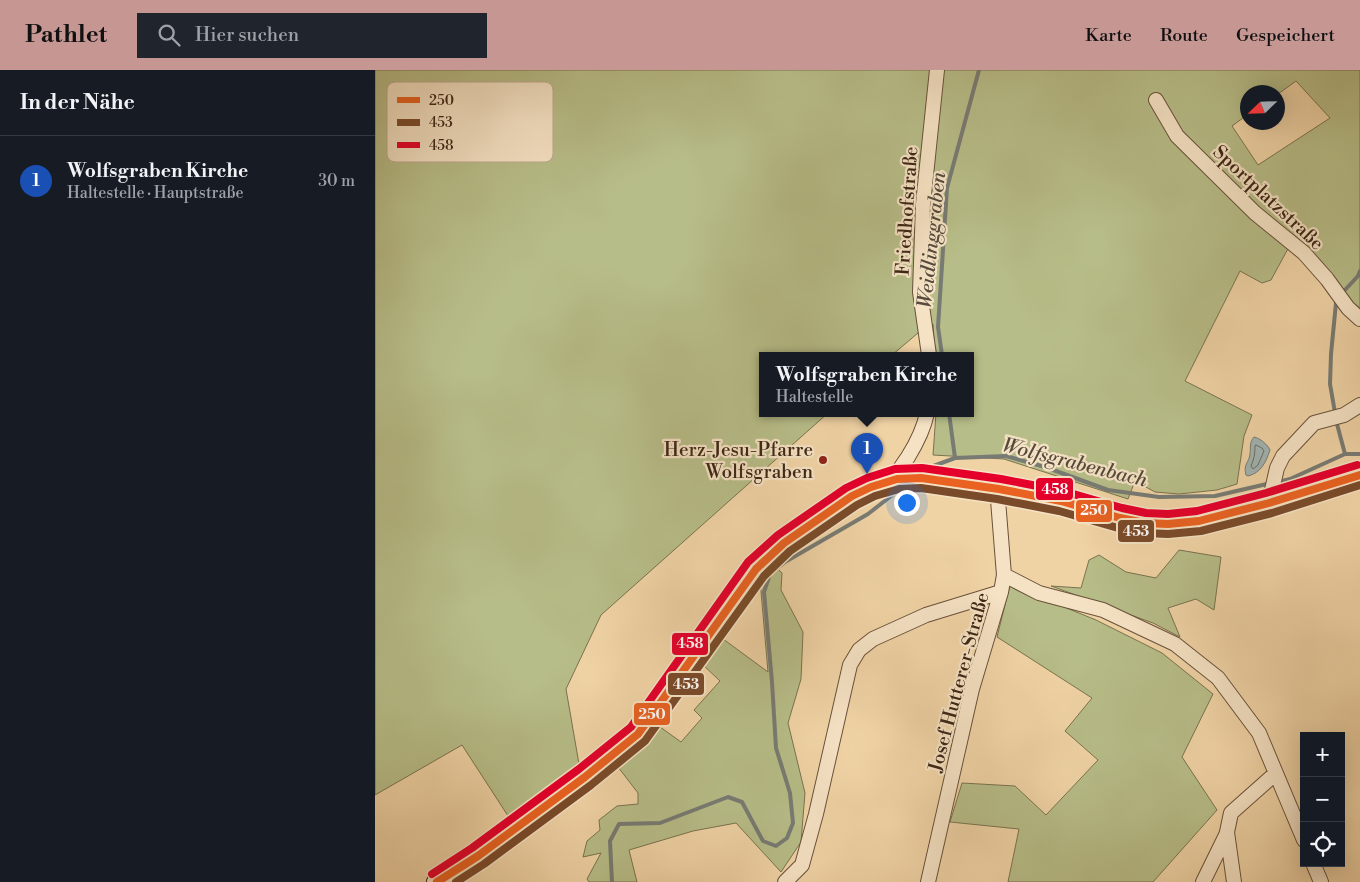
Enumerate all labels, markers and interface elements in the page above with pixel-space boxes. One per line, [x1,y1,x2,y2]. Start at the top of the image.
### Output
search box [137,13,487,58]
text: Pathlet [25,20,107,50]
icon: search [155,21,183,49]
text: Hier suchen [195,23,299,47]
text: Karte [1085,24,1132,47]
text: Route [1160,24,1208,47]
text: Gespeichert [1236,24,1335,47]
legend [387,82,553,162]
north arrow [1240,85,1285,130]
text: In der Nähe [20,90,135,116]
text: 250 [429,92,454,110]
text: 453 [429,114,453,132]
text: 458 [429,137,454,155]
street label: Sportplatzstraße [1208,140,1329,255]
street label: Friedhofstraße [891,146,923,276]
text: Wolfsgraben Kirche [67,159,248,183]
water label: Weidlinggraben [913,170,952,310]
text: 1 [32,171,40,191]
text: 30 m [318,171,355,191]
text: Haltestelle · Hauptstraße [67,183,244,203]
popup [759,352,974,417]
text: Wolfsgraben Kirche [776,363,957,387]
text: Haltestelle [776,387,853,407]
pin: 1 [851,433,883,474]
water label: Wolfsgrabenbach [1000,433,1151,494]
place label: Herz-Jesu-Pfarre Wolfsgraben [664,438,813,484]
marker: Herz-Jesu-Pfarre Wolfsgraben [817,454,829,466]
line badge: 458 [1035,477,1074,501]
text: 458 [1042,481,1069,499]
your location [894,490,920,516]
line badge: 250 [1075,499,1113,523]
text: 250 [1080,502,1108,520]
line badge: 453 [1117,519,1155,543]
text: 453 [1123,523,1149,541]
street label: Josef Hutterer-Straße [923,590,994,776]
line badge: 458 [671,632,709,656]
text: 458 [677,635,704,653]
line badge: 453 [667,672,705,696]
text: 453 [673,676,699,694]
line badge: 250 [633,702,671,726]
text: 250 [638,706,666,724]
map controls [1300,732,1345,867]
button: + [1300,732,1345,777]
button: − [1300,777,1345,822]
button: locate [1300,822,1345,867]

